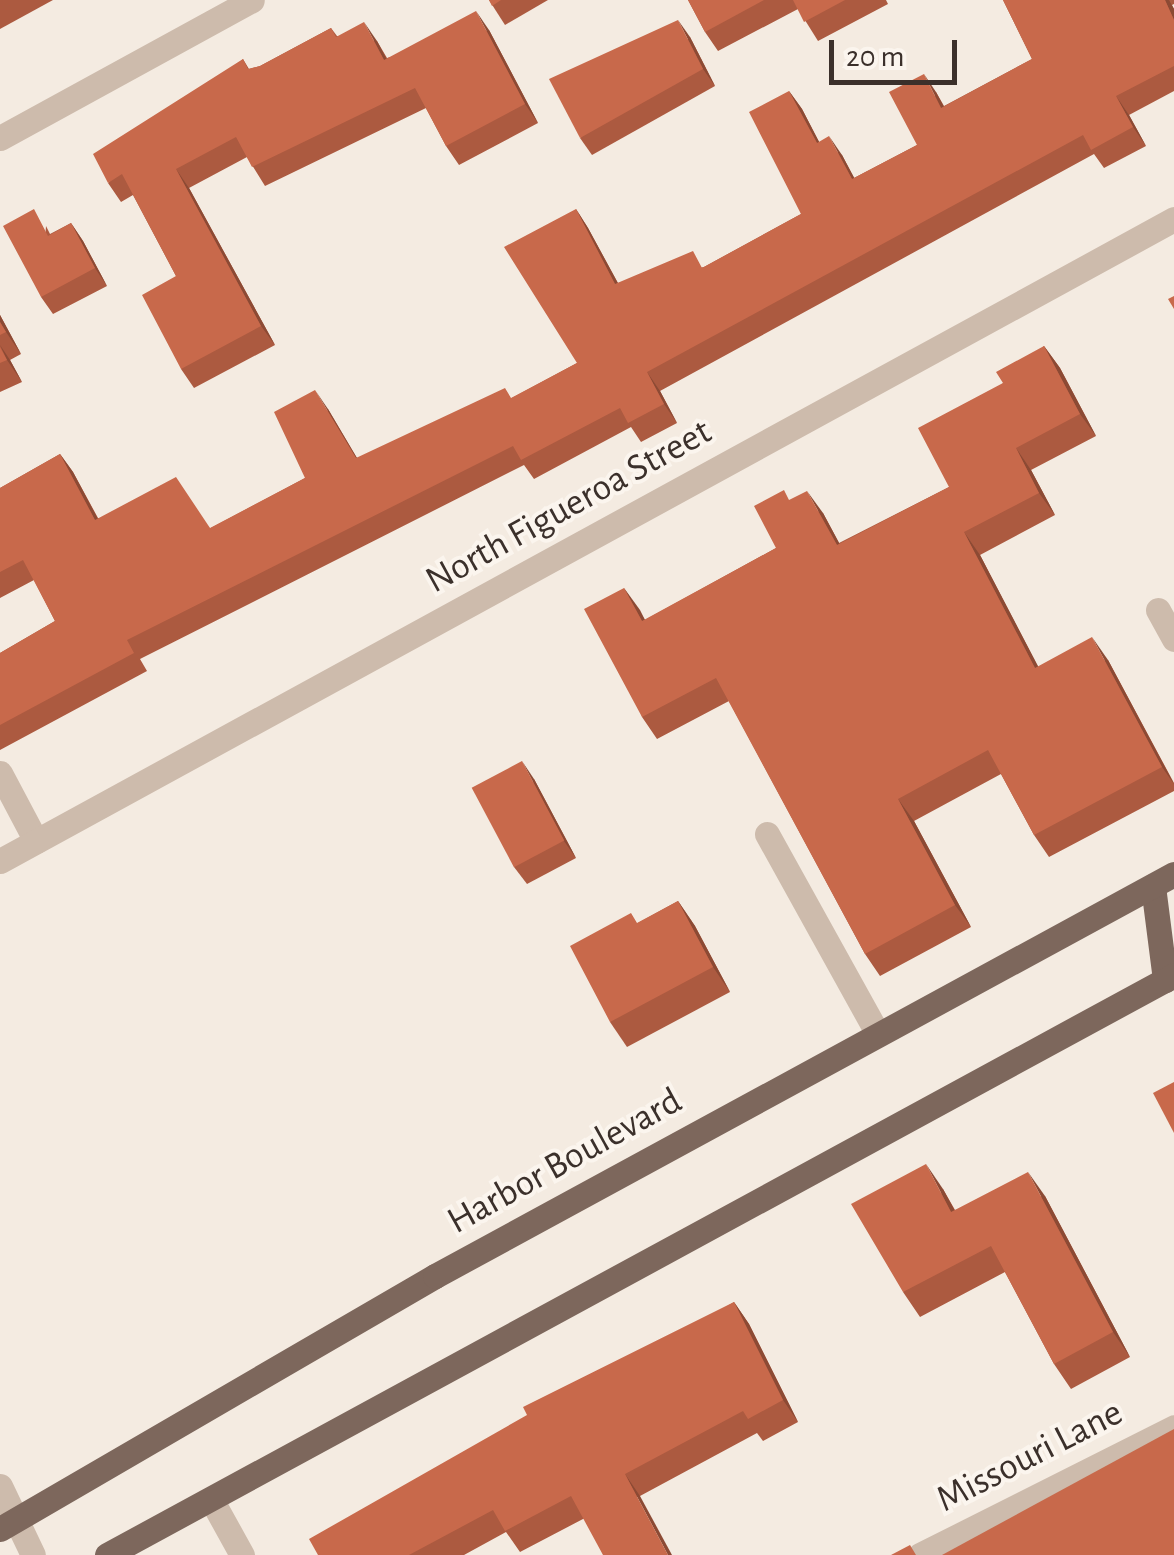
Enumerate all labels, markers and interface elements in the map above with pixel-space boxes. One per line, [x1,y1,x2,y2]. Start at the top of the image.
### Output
scale bar [834,20,962,82]
text: 20 m [846,42,904,72]
street label: North Figueroa Street [418,410,720,604]
street label: Harbor Boulevard [440,1079,690,1245]
street label: Missouri Lane [929,1391,1131,1523]

